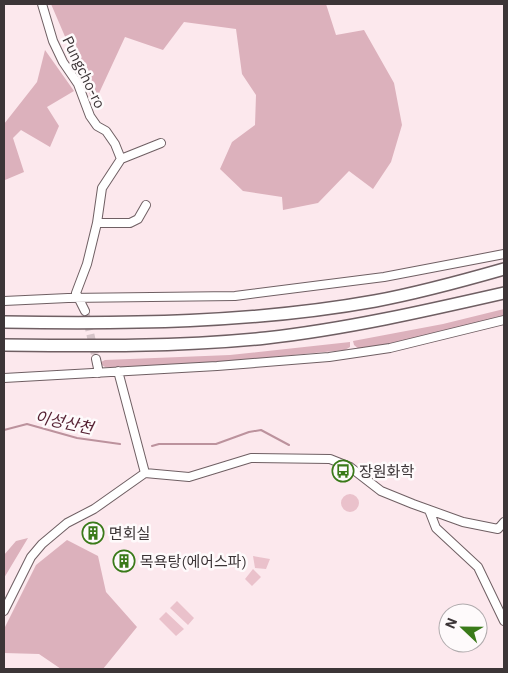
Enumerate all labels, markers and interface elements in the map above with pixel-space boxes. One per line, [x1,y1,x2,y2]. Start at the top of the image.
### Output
street label: Pungcho-ro [58,33,110,111]
water label: 이성산천 [33,406,97,438]
bus stop icon: 장원화학 [331,459,355,483]
place label: 장원화학 [359,462,414,481]
building icon: 면회실 [81,521,105,545]
place label: 면회실 [109,524,150,543]
building icon: 목욕탕(에어스파) [112,549,136,573]
place label: 목욕탕(에어스파) [140,552,247,571]
north arrow [438,603,488,653]
text: N [441,615,461,631]

